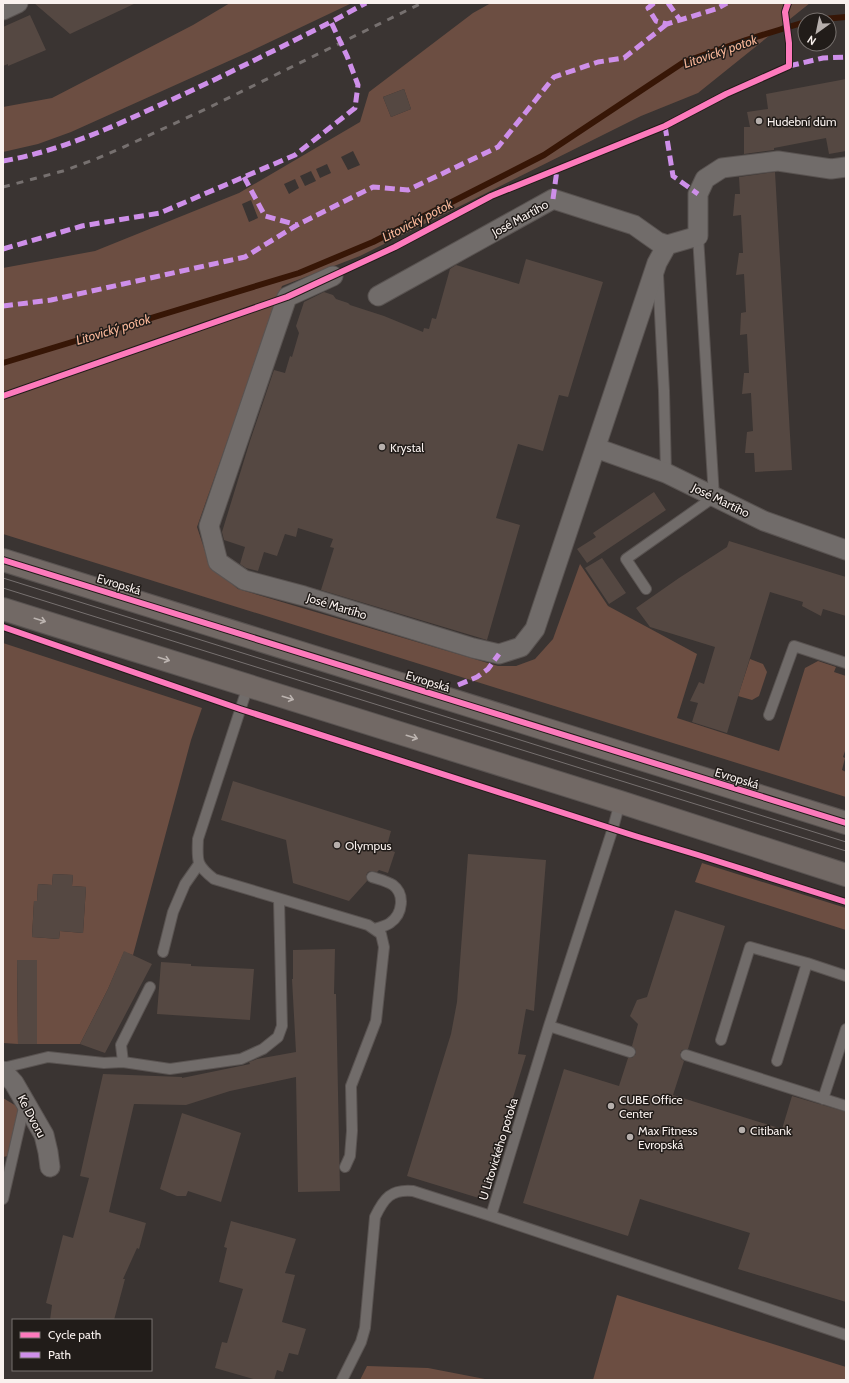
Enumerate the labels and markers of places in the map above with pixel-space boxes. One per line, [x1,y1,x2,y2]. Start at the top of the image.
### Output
place label: Hudební dům [767,114,837,129]
marker: Hudební dům [754,116,764,126]
place label: Krystal [390,440,424,455]
marker: Krystal [377,442,387,452]
place label: Olympus [345,838,391,853]
marker: Olympus [332,840,342,850]
place label: CUBE Office Center [619,1092,683,1121]
marker: CUBE Office Center [606,1101,616,1111]
place label: Max Fitness Evropská [638,1123,697,1152]
place label: Citibank [750,1123,792,1138]
marker: Citibank [737,1125,747,1135]
marker: Max Fitness Evropská [625,1132,635,1142]

